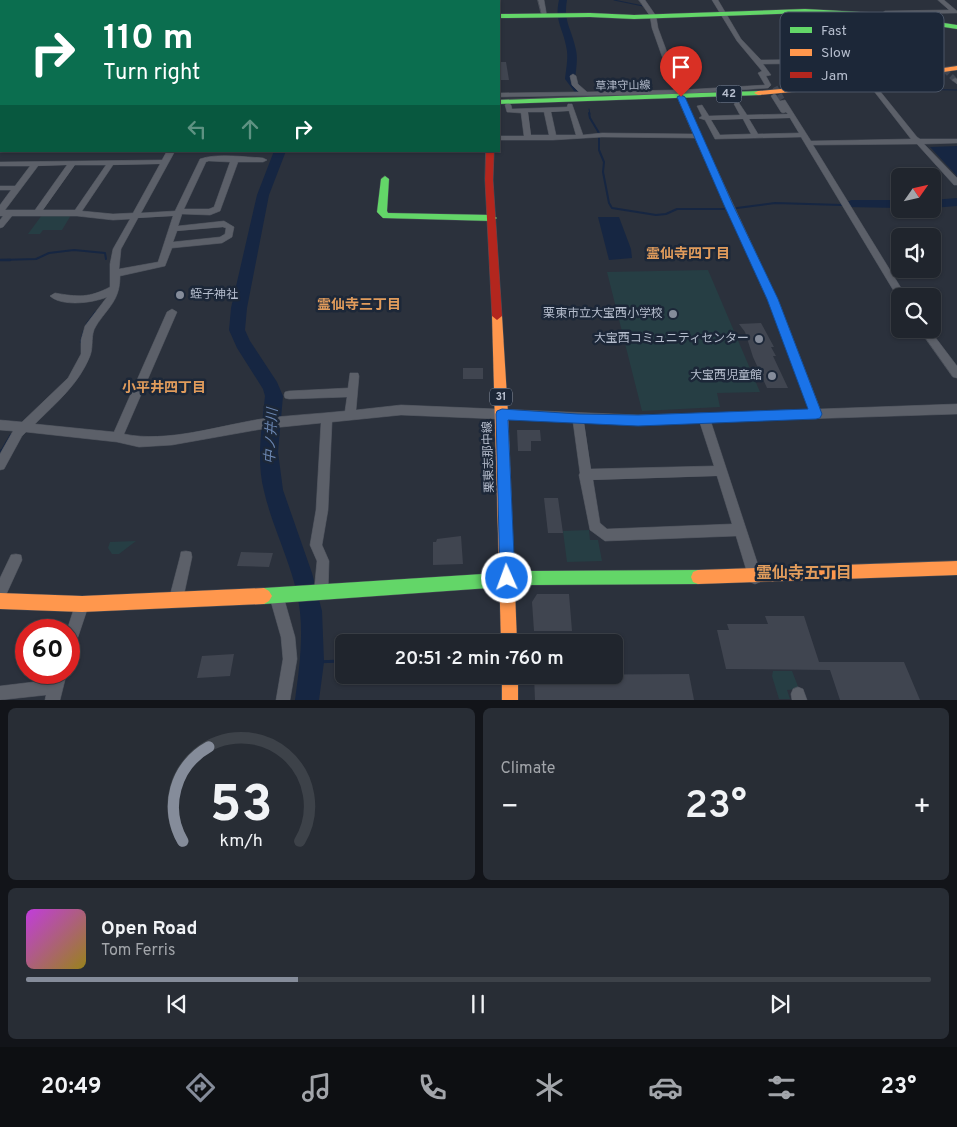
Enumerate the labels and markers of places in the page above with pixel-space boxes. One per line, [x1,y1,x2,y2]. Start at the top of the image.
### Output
pin [660,46,702,97]
place label: 蛭子神社 [190,287,238,303]
marker: 蛭子神社 [174,289,186,301]
place label: 栗東市立大宝西小学校 [543,306,663,322]
marker: 栗東市立大宝西小学校 [667,308,679,320]
place label: 大宝西コミュニティセンター [594,331,749,347]
marker: 大宝西コミュニティセンター [753,333,765,345]
place label: 大宝西児童館 [690,368,762,384]
marker: 大宝西児童館 [766,370,778,382]

